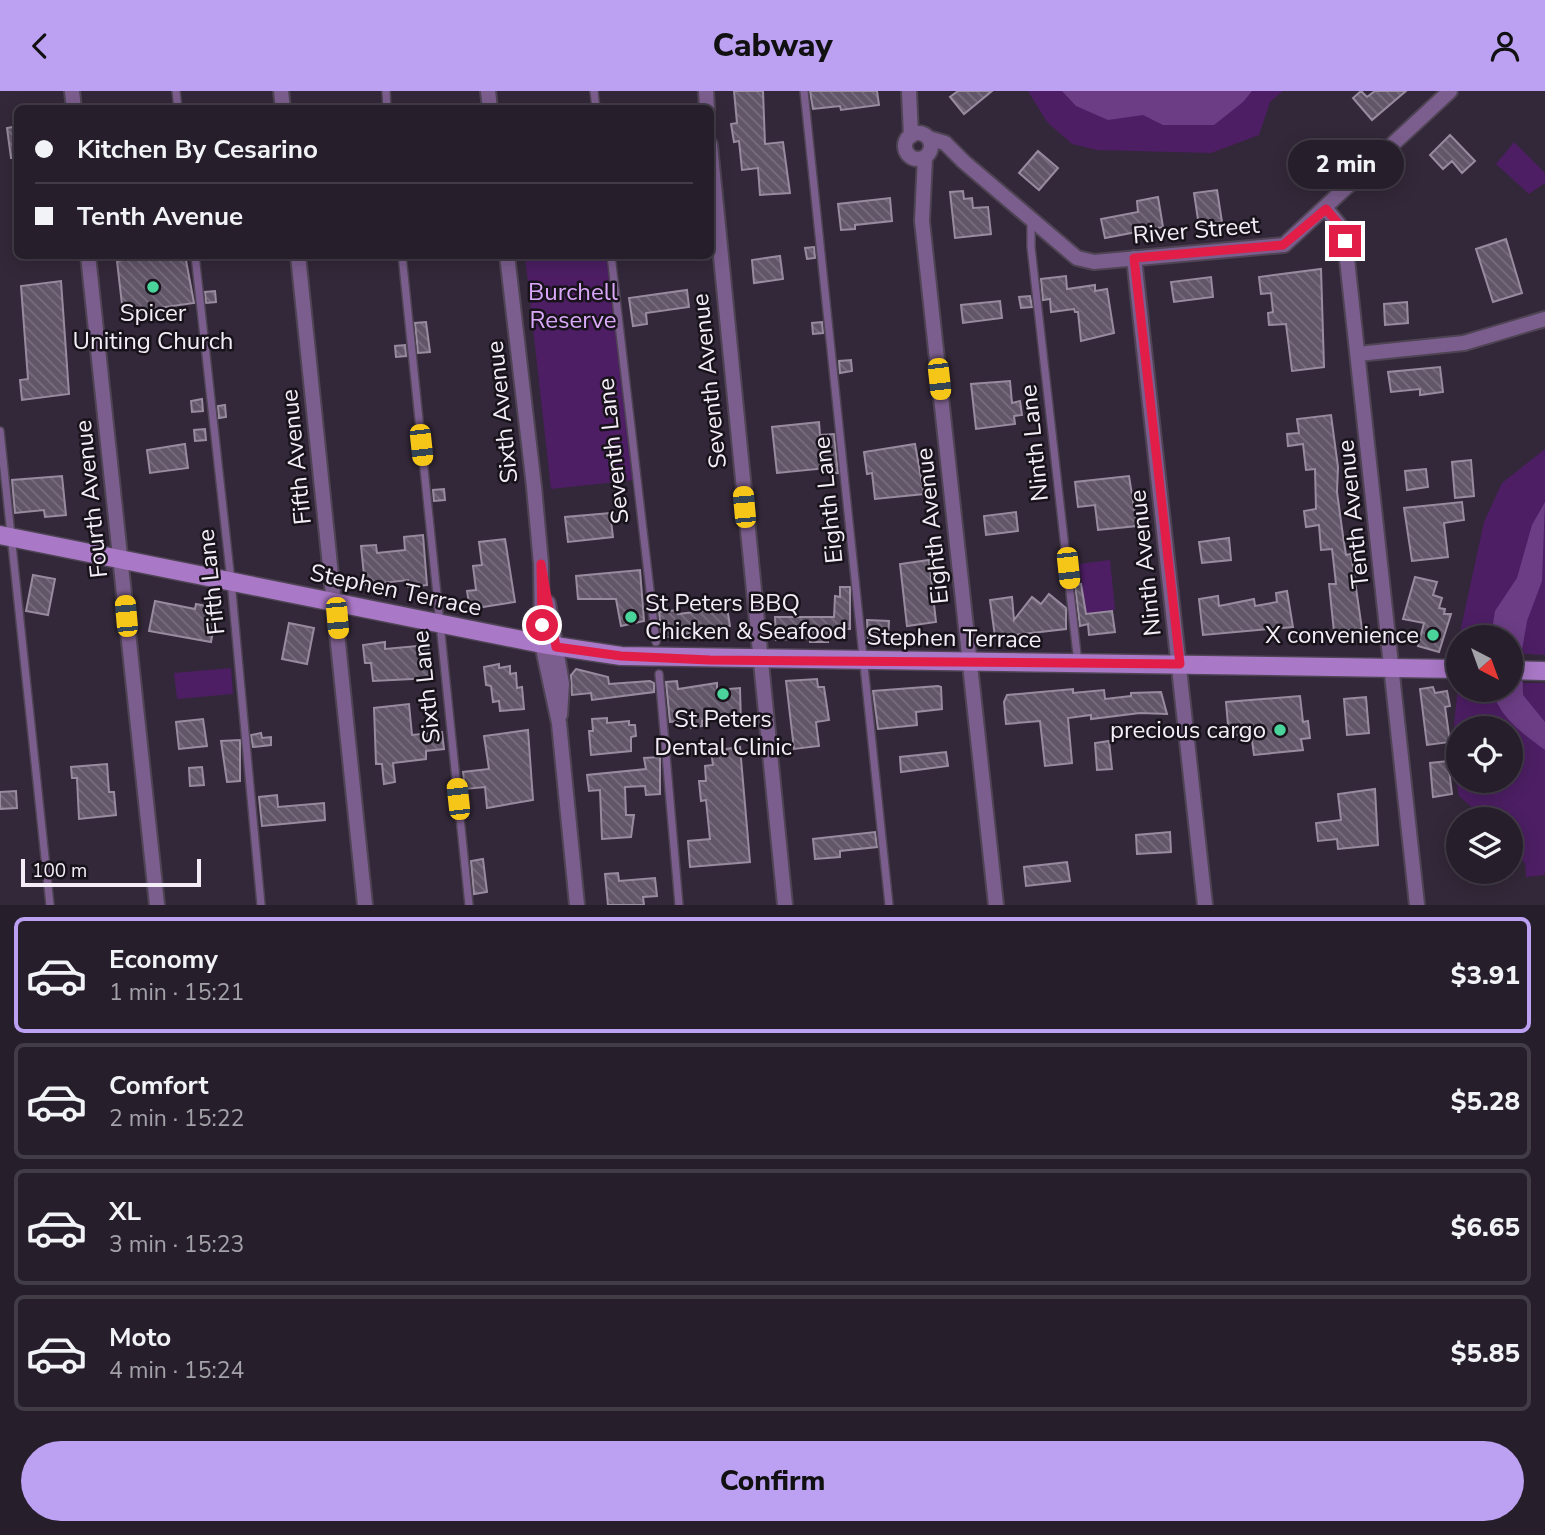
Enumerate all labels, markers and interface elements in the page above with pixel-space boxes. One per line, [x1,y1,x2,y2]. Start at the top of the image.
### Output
text: Cabway [712,24,833,67]
icon: back [21,27,59,65]
icon: person [1486,27,1524,65]
text: Kitchen By Cesarino [77,132,318,167]
callout: 2 min [1287,139,1403,188]
text: 2 min [1316,149,1376,180]
text: Tenth Avenue [77,199,243,234]
street label: River Street [1131,208,1261,251]
route end [1329,225,1361,257]
park label: Burchell Reserve [528,276,618,336]
marker: Spicer Uniting Church [145,279,161,295]
street label: Seventh Avenue [684,292,734,470]
place label: Spicer Uniting Church [73,297,233,357]
street label: Sixth Avenue [479,339,525,485]
car [927,357,952,401]
street label: Seventh Lane [589,377,637,525]
street label: Ninth Lane [1012,383,1056,503]
street label: Fifth Avenue [273,388,319,526]
street label: Fourth Avenue [67,418,115,580]
car [409,423,434,467]
street label: Eighth Lane [805,435,851,565]
street label: Tenth Avenue [1329,438,1377,590]
street label: Eighth Avenue [908,446,956,606]
car [732,485,757,529]
street label: Ninth Avenue [1121,488,1169,638]
street label: Fifth Lane [190,527,232,637]
car [1056,546,1081,590]
street label: Stephen Terrace [307,556,485,624]
place label: St Peters BBQ Chicken & Seafood [645,587,847,647]
car [114,594,139,638]
car [325,596,350,640]
route start [526,609,558,641]
marker: St Peters BBQ Chicken & Seafood [623,609,639,625]
place label: X convenience [1265,619,1419,651]
street label: Stephen Terrace [866,620,1042,656]
north arrow [1446,625,1522,702]
map controls [1446,625,1523,884]
marker: X convenience [1425,627,1441,643]
street label: Sixth Lane [404,629,448,745]
marker: St Peters Dental Clinic [715,686,731,702]
place label: St Peters Dental Clinic [654,703,792,763]
place label: precious cargo [1110,714,1266,746]
button: locate [1446,716,1523,793]
marker: precious cargo [1272,722,1288,738]
car [446,777,471,821]
button: layers [1446,807,1523,884]
scale bar [21,856,201,888]
text: 100 m [32,858,87,884]
text: Economy [109,942,218,977]
icon: car [25,944,88,1007]
text: $3.91 [1451,958,1520,993]
text: 1 min · 15:21 [109,977,244,1008]
text: Comfort [109,1068,209,1103]
icon: car [25,1070,88,1133]
text: $5.28 [1451,1084,1520,1119]
text: 2 min · 15:22 [109,1103,244,1134]
text: XL [109,1194,141,1229]
icon: car [25,1196,88,1259]
text: $6.65 [1451,1210,1520,1245]
text: 3 min · 15:23 [109,1229,244,1260]
text: Moto [109,1320,171,1355]
icon: car [25,1322,88,1385]
text: $5.85 [1451,1336,1520,1371]
text: 4 min · 15:24 [109,1355,244,1386]
button: Confirm [21,1441,1524,1521]

